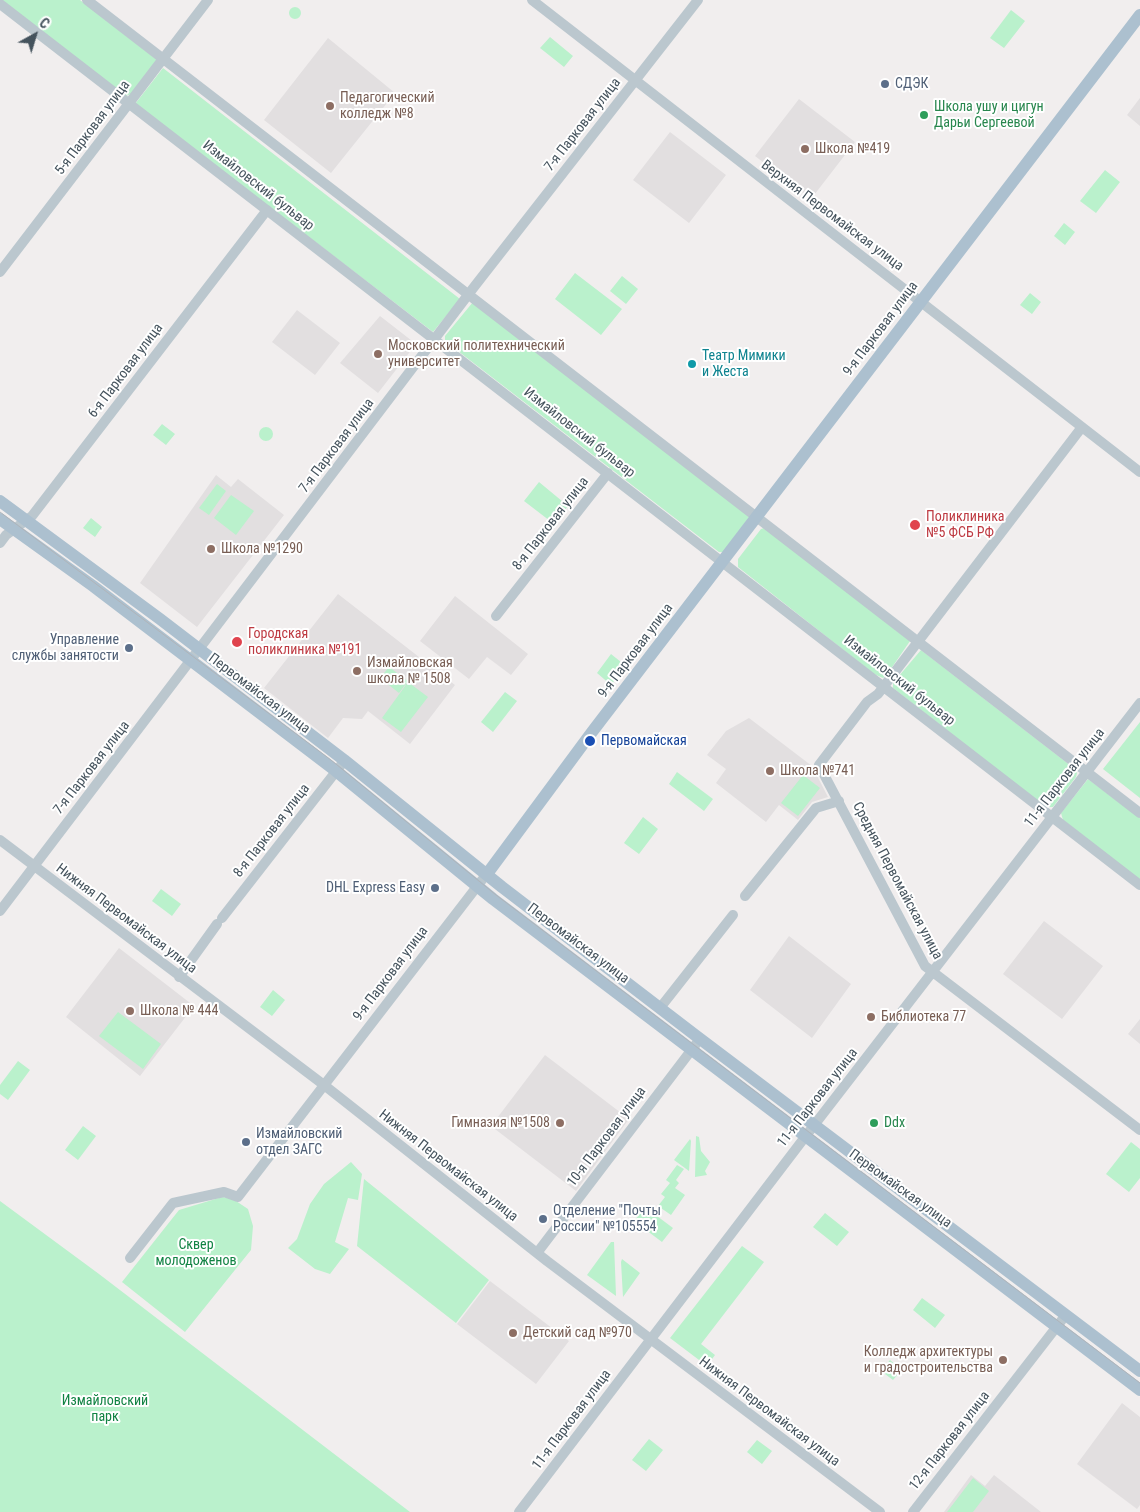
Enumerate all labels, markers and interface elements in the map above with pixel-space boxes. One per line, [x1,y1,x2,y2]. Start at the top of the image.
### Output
north arrow [10,10,60,60]
text: С [36,15,53,32]
street label: 7-я Парковая улица [541,75,625,175]
place label: СДЭК [895,76,928,92]
street label: 5-я Парковая улица [52,77,134,179]
marker: СДЭК [879,78,891,90]
place label: Педагогический колледж №8 [340,90,435,122]
place label: Школа ушу и цигун Дарьи Сергеевой [934,99,1044,132]
marker: Педагогический колледж №8 [324,100,336,112]
marker: Школа ушу и цигун Дарьи Сергеевой [918,109,930,121]
street label: Измайловский бульвар [199,137,317,235]
place label: Школа №419 [815,141,890,157]
marker: Школа №419 [799,143,811,155]
street label: Верхняя Первомайская улица [758,157,906,275]
street label: 9-я Парковая улица [840,278,922,380]
street label: 6-я Парковая улица [85,320,167,422]
place label: Московский политехнический университет [388,338,565,371]
marker: Московский политехнический университет [372,348,384,360]
place label: Театр Мимики и Жеста [702,348,786,381]
marker: Театр Мимики и Жеста [686,358,698,370]
street label: Измайловский бульвар [520,384,638,482]
street label: 7-я Парковая улица [296,395,378,497]
street label: 8-я Парковая улица [509,474,593,574]
place label: Поликлиника №5 ФСБ РФ [926,509,1005,542]
marker: Поликлиника №5 ФСБ РФ [908,518,922,532]
place label: Школа №1290 [221,541,303,557]
marker: Школа №1290 [205,543,217,555]
street label: 9-я Парковая улица [595,600,677,702]
place label: Городская поликлиника №191 [248,626,361,658]
place label: Управление cлужбы занятости [12,632,119,664]
street label: Измайловский бульвар [840,632,958,730]
marker: Городская поликлиника №191 [230,635,244,649]
marker: Управление cлужбы занятости [123,642,135,654]
street label: Первомайская улица [205,650,313,738]
place label: Измайловская школа № 1508 [367,655,453,688]
marker: Измайловская школа № 1508 [351,665,363,677]
street label: 7-я Парковая улица [50,718,134,818]
street label: 11-я Парковая улица [1021,725,1109,831]
place label: Первомайская [601,733,687,749]
marker: Первомайская [583,734,597,748]
place label: Школа №741 [780,763,855,779]
marker: Школа №741 [764,765,776,777]
street label: 8-я Парковая улица [230,781,314,881]
street label: Средняя Первомайская улица [848,800,946,962]
street label: Нижняя Первомайская улица [52,861,200,977]
place label: DHL Express Easy [326,880,425,896]
marker: DHL Express Easy [429,882,441,894]
street label: Первомайская улица [524,900,632,988]
street label: 9-я Парковая улица [350,923,432,1025]
place label: Школа № 444 [140,1003,218,1019]
marker: Школа № 444 [124,1005,136,1017]
place label: Библиотека 77 [881,1009,966,1025]
marker: Библиотека 77 [865,1011,877,1023]
street label: 11-я Парковая улица [774,1045,862,1151]
street label: 10-я Парковая улица [564,1084,650,1190]
street label: Нижняя Первомайская улица [375,1107,521,1225]
place label: Гимназия №1508 [451,1115,550,1131]
place label: Ddx [884,1115,905,1131]
marker: Гимназия №1508 [554,1117,566,1129]
marker: Ddx [868,1117,880,1129]
place label: Измайловский отдел ЗАГС [256,1126,342,1158]
marker: Измайловский отдел ЗАГС [240,1136,252,1148]
street label: Первомайская улица [845,1146,955,1232]
place label: Отделение "Почты России" №105554 [553,1203,661,1236]
marker: Отделение "Почты России" №105554 [537,1213,549,1225]
park label: Сквер молодоженов [156,1237,236,1270]
place label: Детский сад №970 [523,1325,632,1341]
marker: Детский сад №970 [507,1327,519,1339]
place label: Колледж архитектуры и градостроительства [864,1344,993,1376]
street label: Нижняя Первомайская улица [695,1354,843,1470]
marker: Колледж архитектуры и градостроительства [997,1354,1009,1366]
street label: 11-я Парковая улица [529,1367,615,1473]
street label: 12-я Парковая улица [906,1388,994,1494]
park label: Измайловский парк [62,1393,148,1425]

